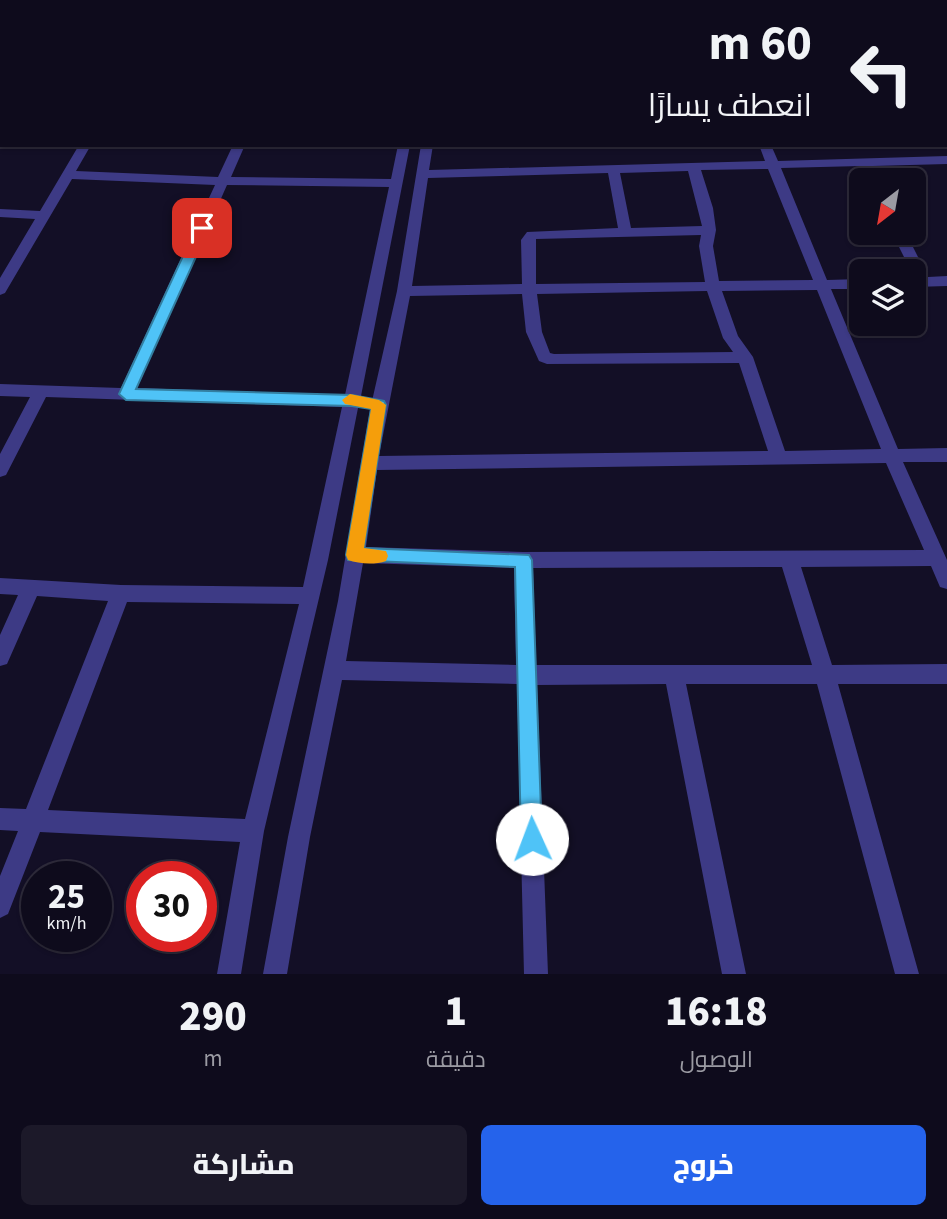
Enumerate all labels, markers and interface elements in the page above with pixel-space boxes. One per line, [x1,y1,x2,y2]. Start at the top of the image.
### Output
text: 60 m [708,9,812,79]
icon: left [836,28,927,119]
text: انعطف يسارًا [648,83,812,129]
north arrow [849,168,926,245]
map controls [849,168,926,336]
pin [172,198,232,258]
icon: arrive [183,209,221,247]
button: layers [849,259,926,336]
position arrow [495,802,569,876]
speed limit sign: 30 [126,861,217,952]
text: 25 [48,872,85,922]
text: km/h [47,911,86,936]
text: 1 [445,982,467,1042]
text: 16:18 [665,982,768,1042]
text: 290 [179,987,247,1047]
text: m [203,1042,222,1075]
text: دقيقة [426,1043,486,1076]
text: الوصول [680,1043,753,1076]
button: مشاركة [21,1125,467,1205]
button: خروج [481,1125,926,1205]

